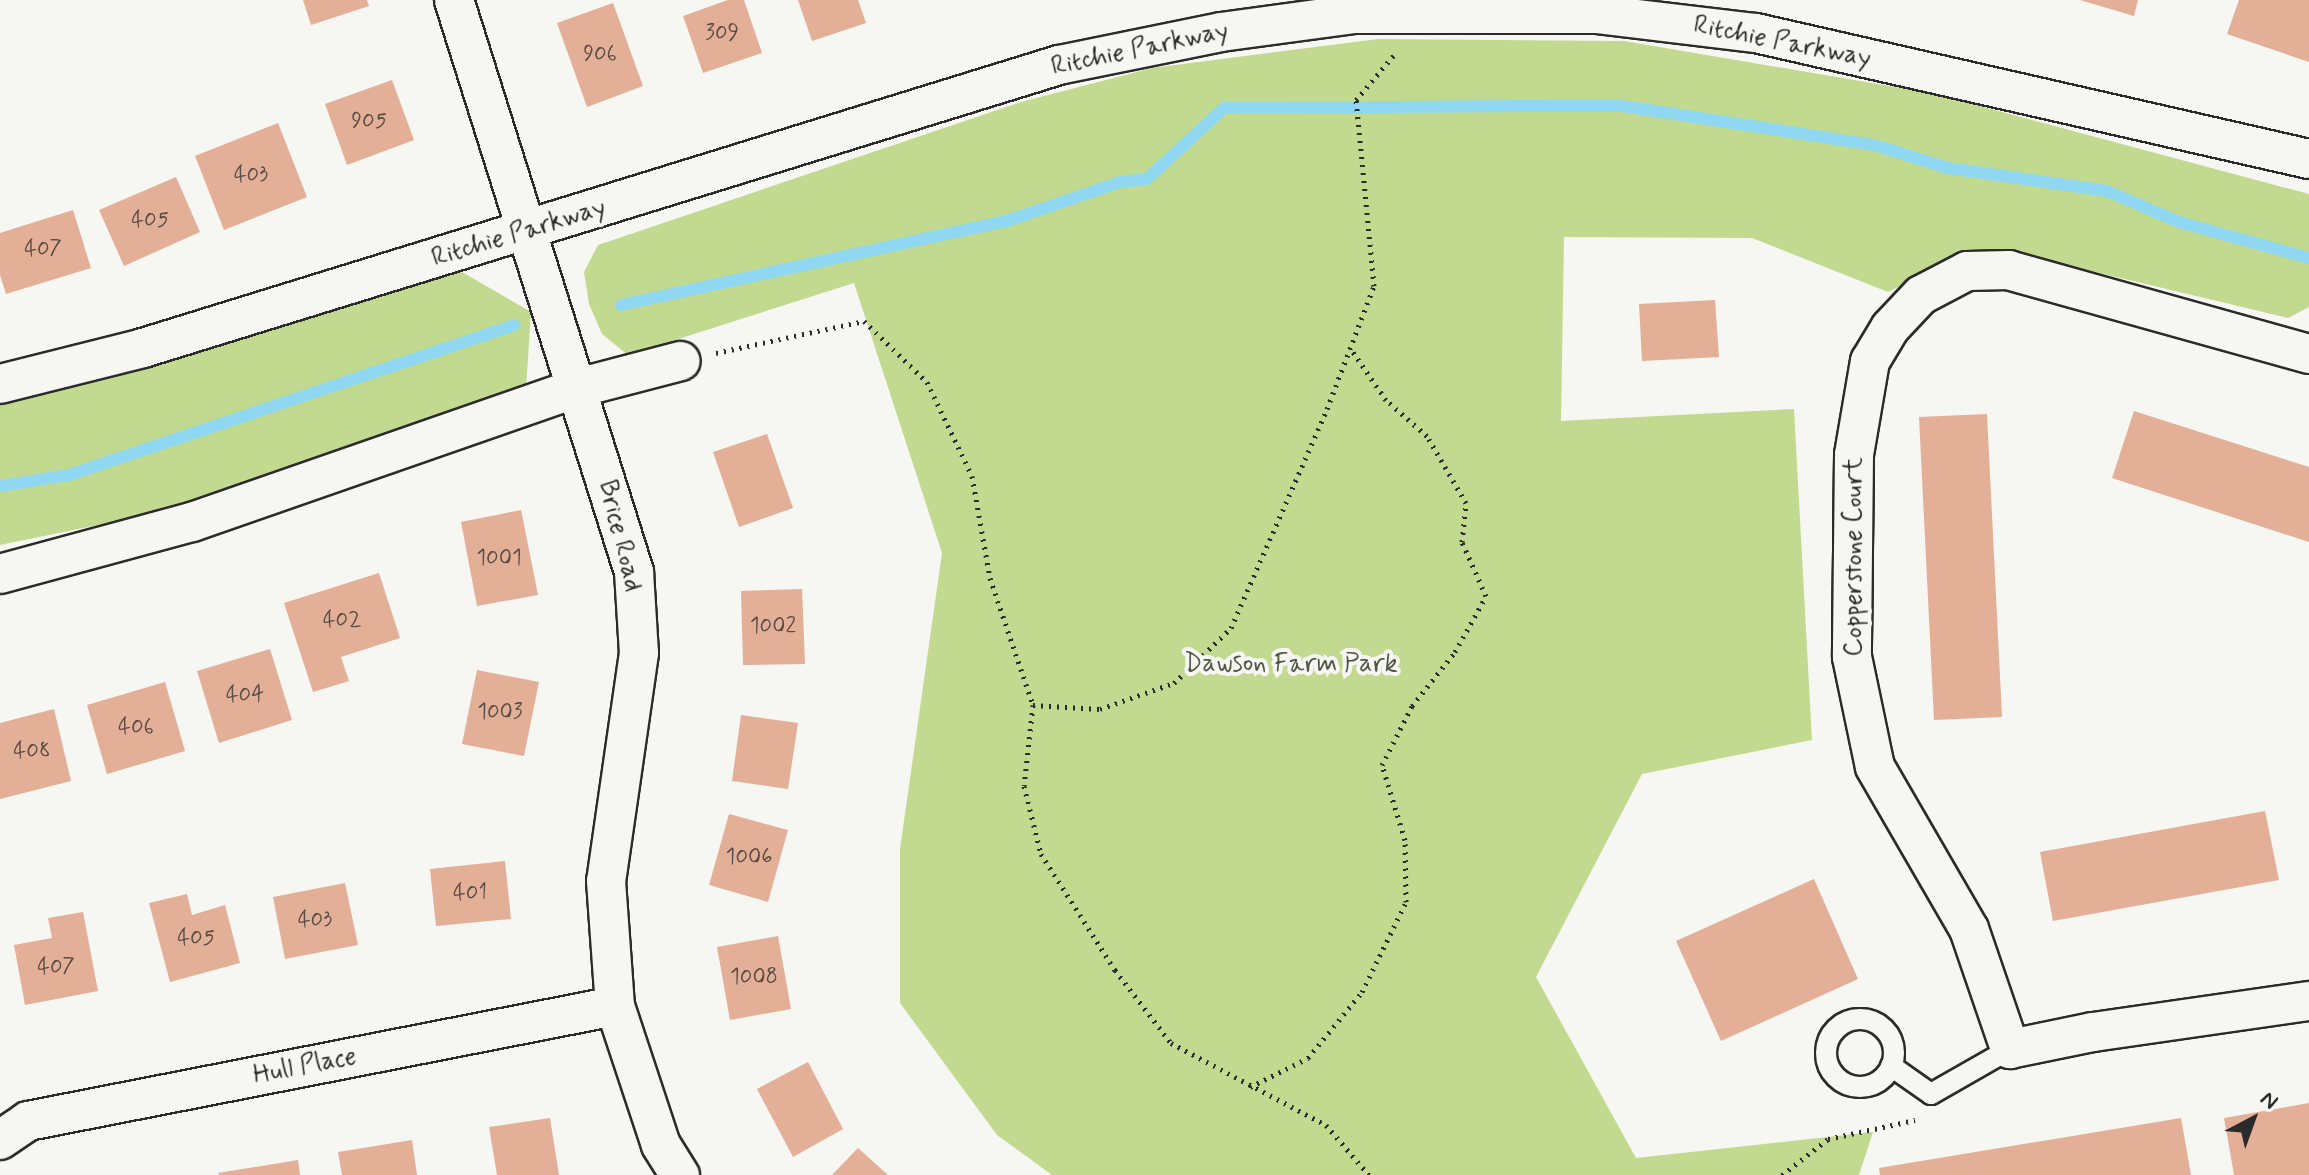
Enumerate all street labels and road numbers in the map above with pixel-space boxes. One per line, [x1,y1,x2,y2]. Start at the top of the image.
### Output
street label: Ritchie Parkway [1692,11,1872,75]
street label: Ritchie Parkway [1050,16,1230,84]
street label: Ritchie Parkway [430,193,608,275]
street label: Copperstone Court [1839,459,1871,655]
street label: Brice Road [590,477,648,595]
street label: Hull Place [251,1042,359,1092]

